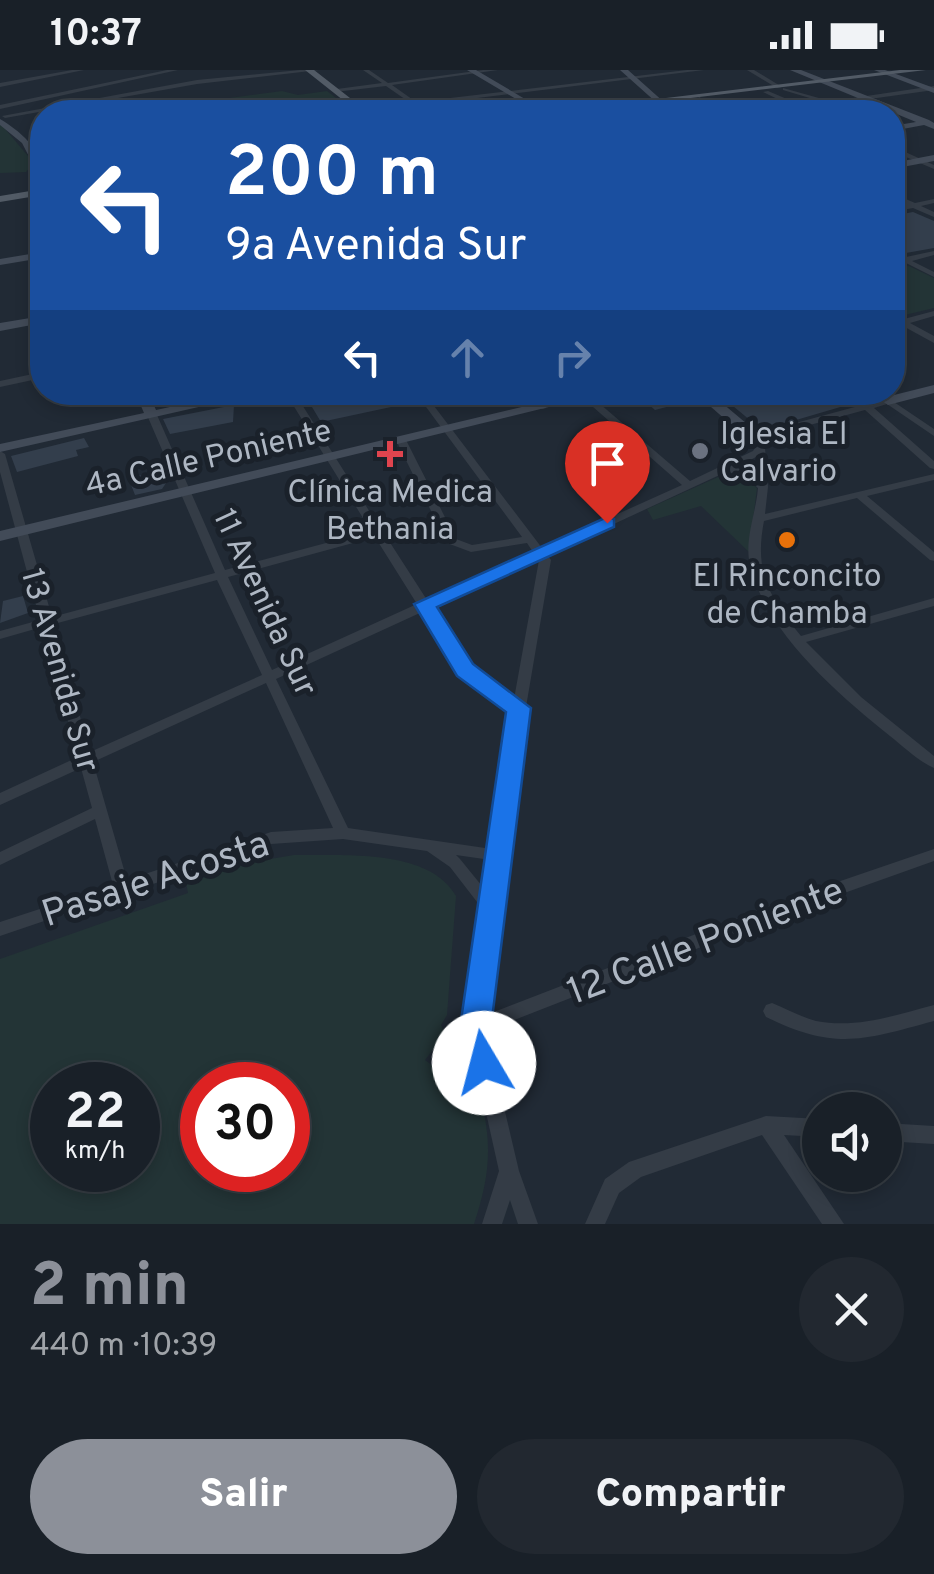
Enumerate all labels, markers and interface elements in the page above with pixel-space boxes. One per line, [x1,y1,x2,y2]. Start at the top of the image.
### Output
text: 10:37 [50,11,142,60]
text: 200 m [225,132,439,221]
icon: left [60,140,190,270]
text: 9a Avenida Sur [225,219,527,276]
icon: left [335,330,390,385]
icon: ahead [440,330,495,385]
icon: right [545,330,600,385]
street label: 4a Calle Poniente [82,412,336,508]
place label: Iglesia El Calvario [720,416,847,493]
pin [565,421,650,524]
icon: arrive [580,436,635,491]
marker: Iglesia El Calvario [689,440,711,462]
marker: Clínica Medica Bethania [377,441,403,467]
place label: Clínica Medica Bethania [287,474,493,551]
street label: 11 Avenida Sur [202,503,324,703]
marker: El Rinconcito de Chamba [776,529,798,551]
place label: El Rinconcito de Chamba [692,558,882,635]
street label: 13 Avenida Sur [10,565,106,777]
street label: Pasaje Acosta [36,822,276,941]
street label: 12 Calle Poniente [561,868,852,1019]
position arrow [432,1011,536,1115]
speed limit sign: 30 [180,1062,310,1192]
text: 22 [64,1083,126,1146]
map controls [802,1092,902,1192]
button: sound [802,1092,902,1192]
text: km/h [65,1136,125,1168]
text: 2 min [30,1251,189,1327]
button: close [799,1257,904,1362]
text: 440 m · 10:39 [30,1327,217,1367]
button: Salir [30,1439,457,1554]
button: Compartir [477,1439,904,1554]

